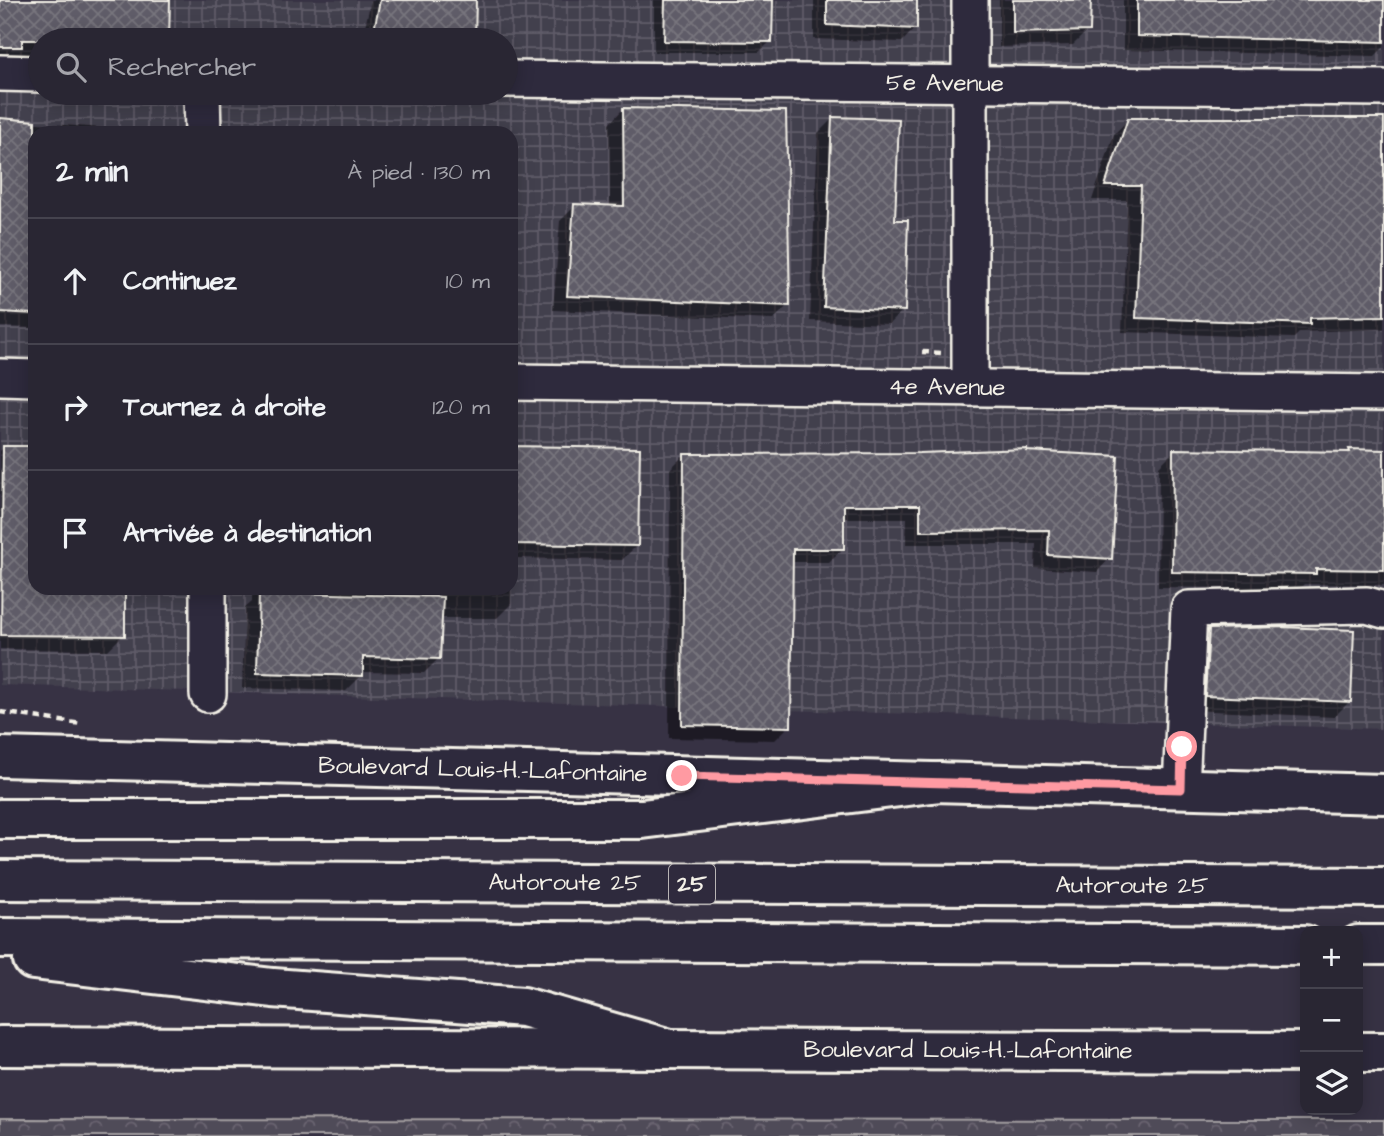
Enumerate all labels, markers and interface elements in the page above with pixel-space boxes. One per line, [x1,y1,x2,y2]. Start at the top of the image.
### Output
search box [28,28,518,105]
icon: search [52,48,90,86]
text: Rechercher [108,49,256,85]
street label: 5e Avenue [886,66,1004,101]
text: 2 min [56,151,128,193]
text: À pied · 130 m [348,156,490,188]
icon: ahead [56,262,94,300]
text: Continuez [123,263,237,299]
text: 10 m [445,265,490,297]
street label: 4e Avenue [888,370,1006,405]
icon: right [56,388,94,426]
text: Tournez à droite [123,389,326,425]
text: 120 m [432,391,490,423]
icon: arrive [56,514,94,552]
text: Arrivée à destination [123,515,371,551]
route start [1166,731,1197,762]
street label: Boulevard Louis-H.-Lafontaine [318,749,648,791]
route end [666,760,697,791]
road number: 25 [669,864,715,904]
street label: Autoroute 25 [489,865,641,900]
street label: Autoroute 25 [1056,868,1208,903]
map controls [1300,926,1363,1115]
button: + [1300,926,1363,989]
button: − [1300,989,1363,1052]
street label: Boulevard Louis-H.-Lafontaine [803,1033,1133,1068]
button: layers [1300,1052,1363,1115]

